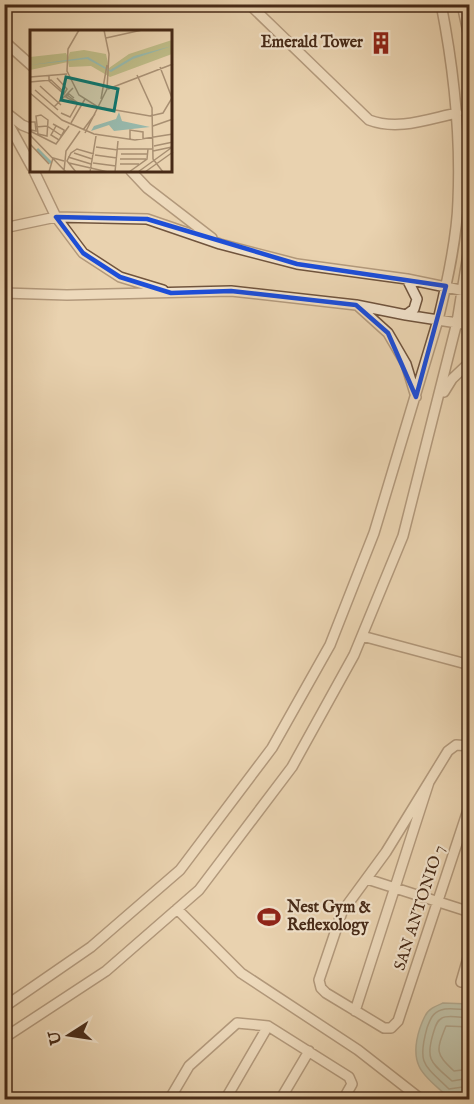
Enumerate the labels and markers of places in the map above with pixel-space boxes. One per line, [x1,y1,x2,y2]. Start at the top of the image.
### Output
building icon: Emerald Tower [368,30,394,56]
place label: Emerald Tower [261,33,363,53]
place label: Nest Gym & Reflexology [286,898,371,936]
sports icon: Nest Gym & Reflexology [256,904,282,930]

